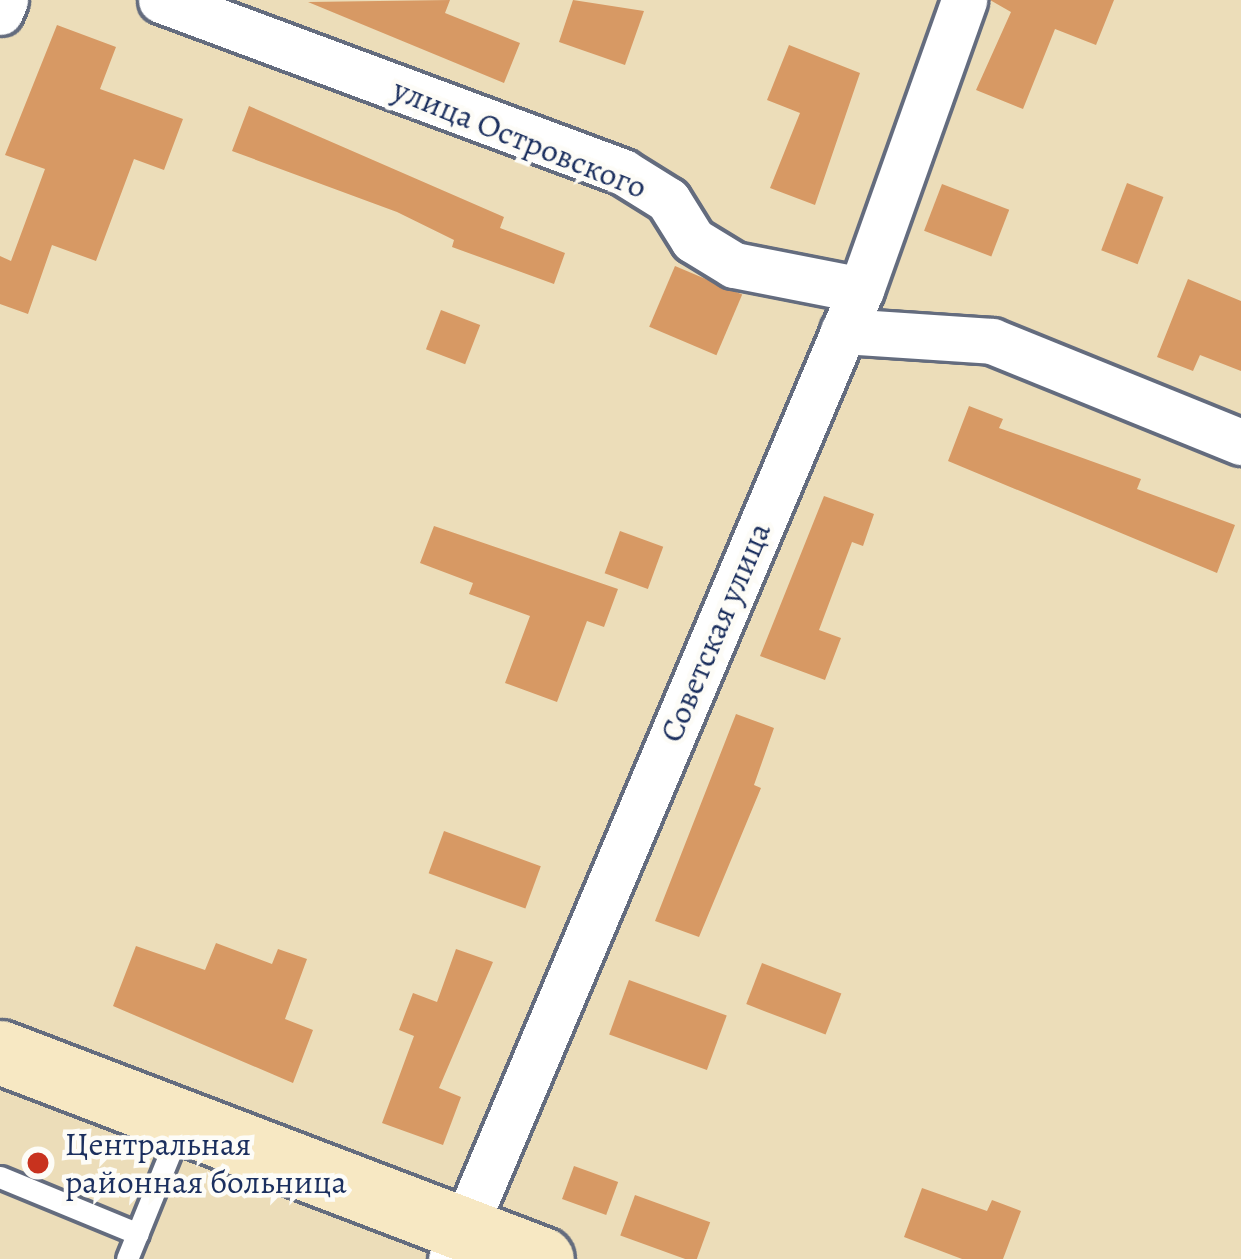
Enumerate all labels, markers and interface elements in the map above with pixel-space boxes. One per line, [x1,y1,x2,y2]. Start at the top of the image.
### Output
street label: улица Островского [387,69,653,207]
street label: Советская улица [651,516,779,748]
place label: Центральная районная больница [65,1124,347,1202]
marker: Центральная районная больница [22,1147,54,1179]

